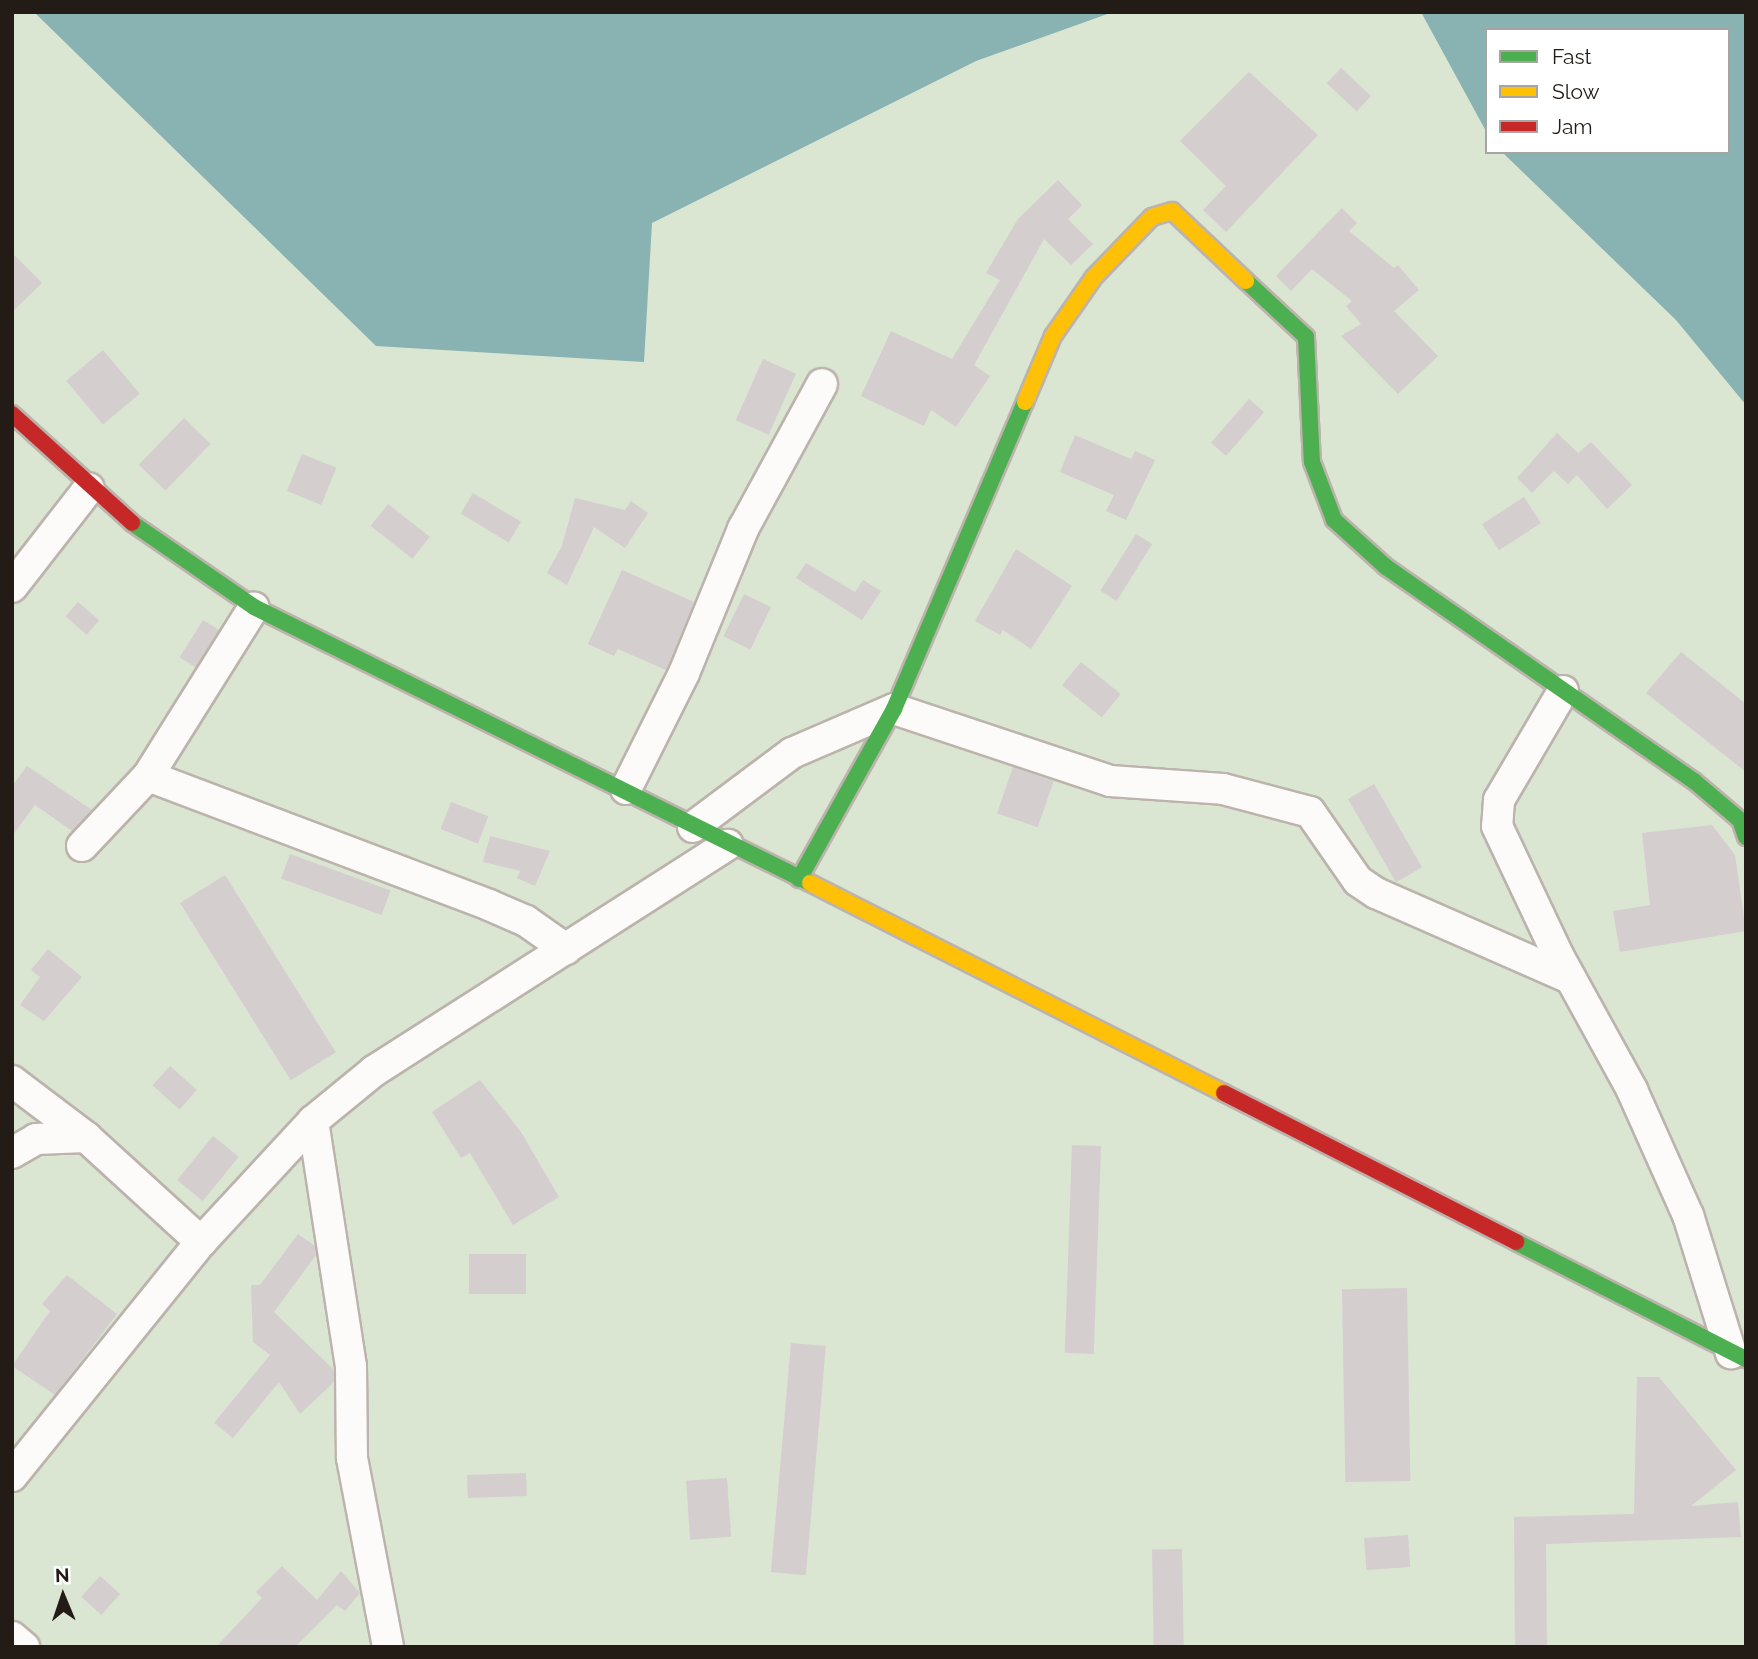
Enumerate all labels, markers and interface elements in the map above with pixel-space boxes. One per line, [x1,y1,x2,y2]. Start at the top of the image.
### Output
legend [1485,28,1730,154]
text: Fast [1552,44,1592,69]
text: Slow [1552,79,1600,104]
text: Jam [1552,114,1593,139]
north arrow [28,1561,98,1631]
text: N [55,1564,70,1586]

